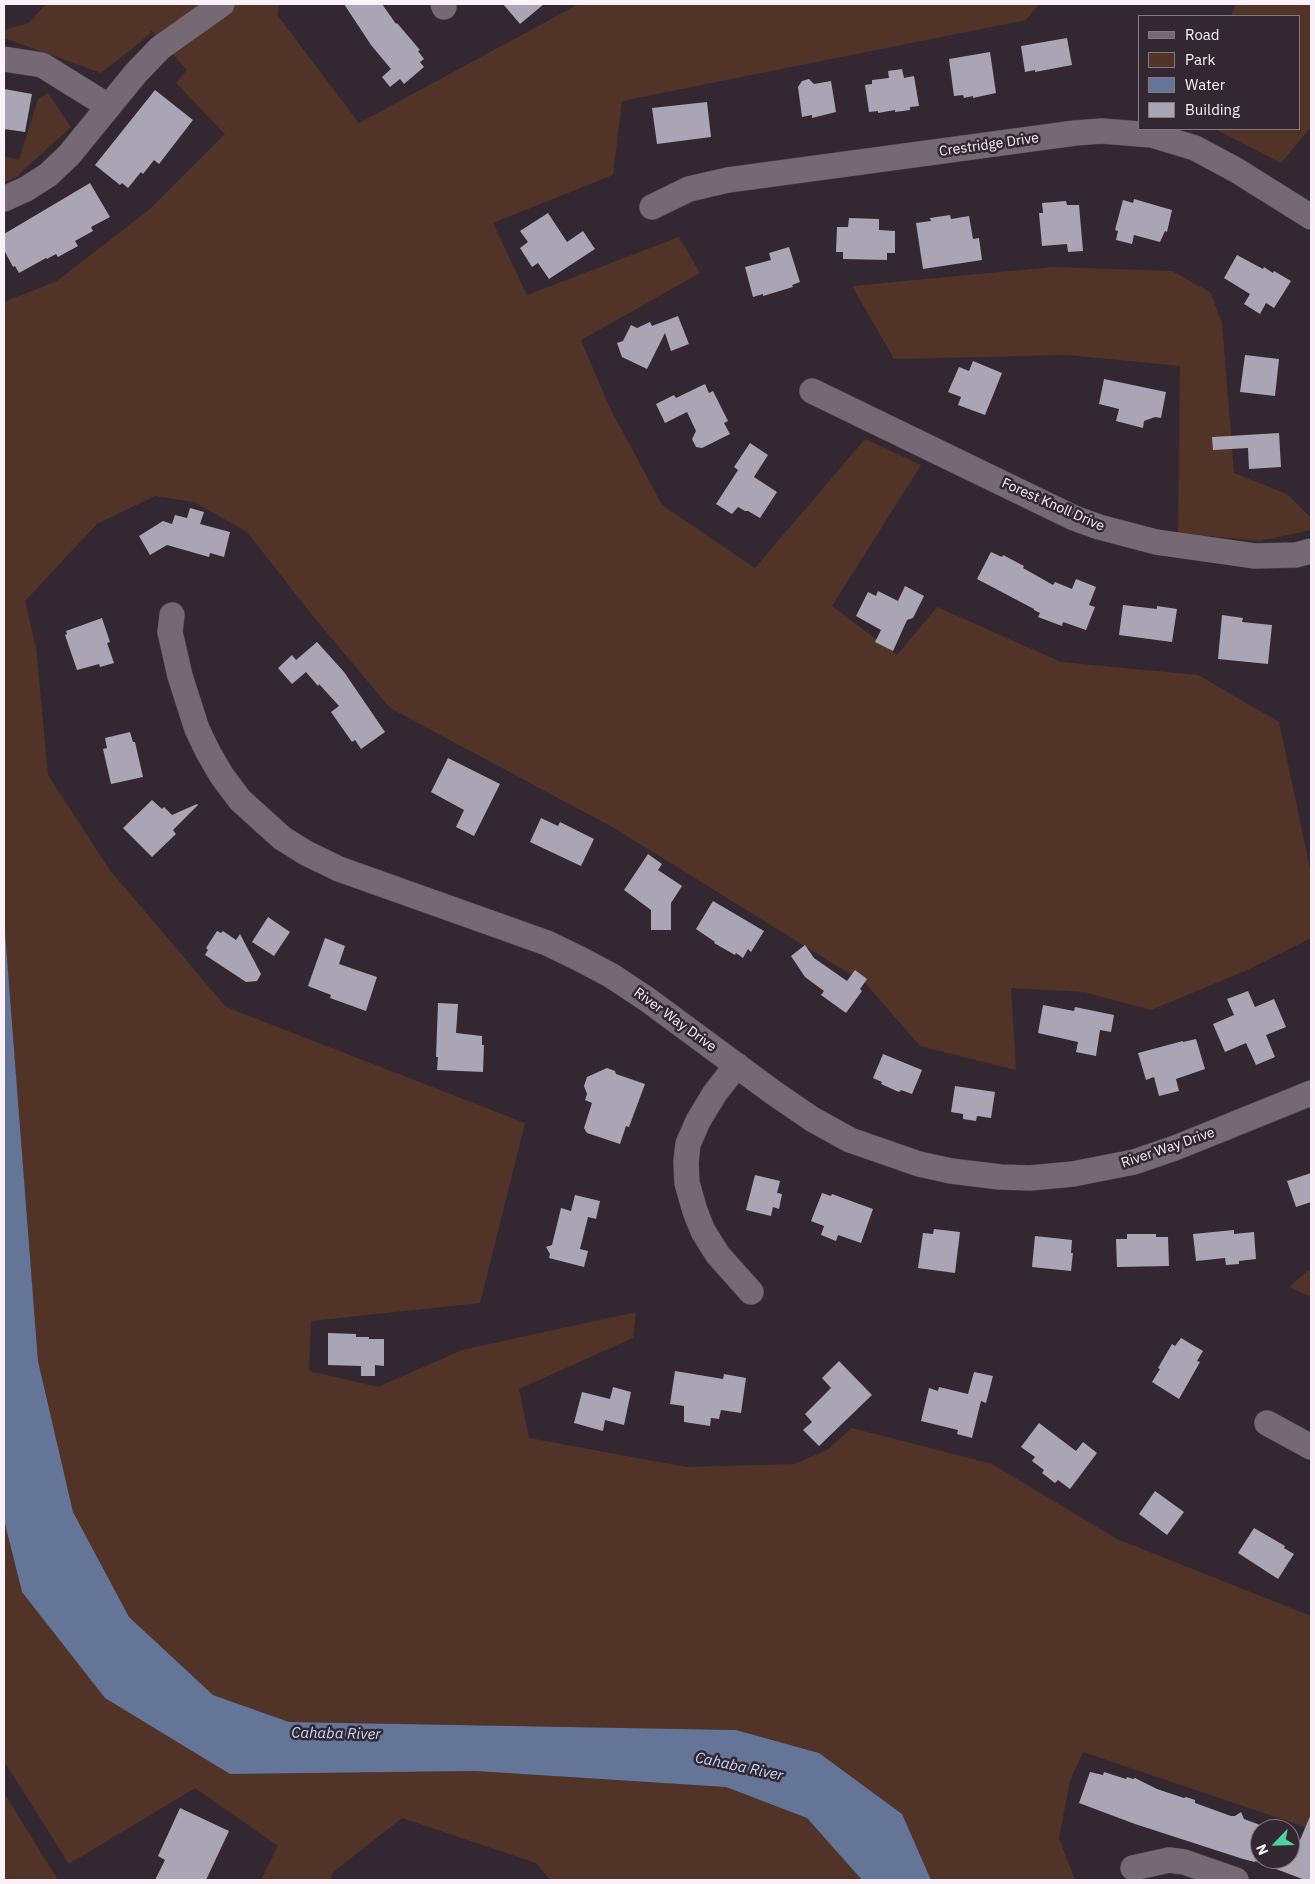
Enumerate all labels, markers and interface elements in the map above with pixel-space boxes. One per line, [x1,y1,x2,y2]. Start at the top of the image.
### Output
legend [1138,15,1300,130]
text: Road [1185,25,1220,44]
text: Park [1185,50,1215,69]
text: Water [1185,75,1225,94]
text: Building [1185,100,1240,119]
street label: Crestridge Drive [938,130,1040,160]
street label: Forest Knoll Drive [999,475,1107,535]
street label: River Way Drive [630,984,720,1056]
street label: River Way Drive [1119,1124,1217,1172]
water label: Cahaba River [291,1724,381,1744]
water label: Cahaba River [693,1749,785,1785]
north arrow [1250,1819,1300,1869]
text: N [1252,1841,1272,1858]

